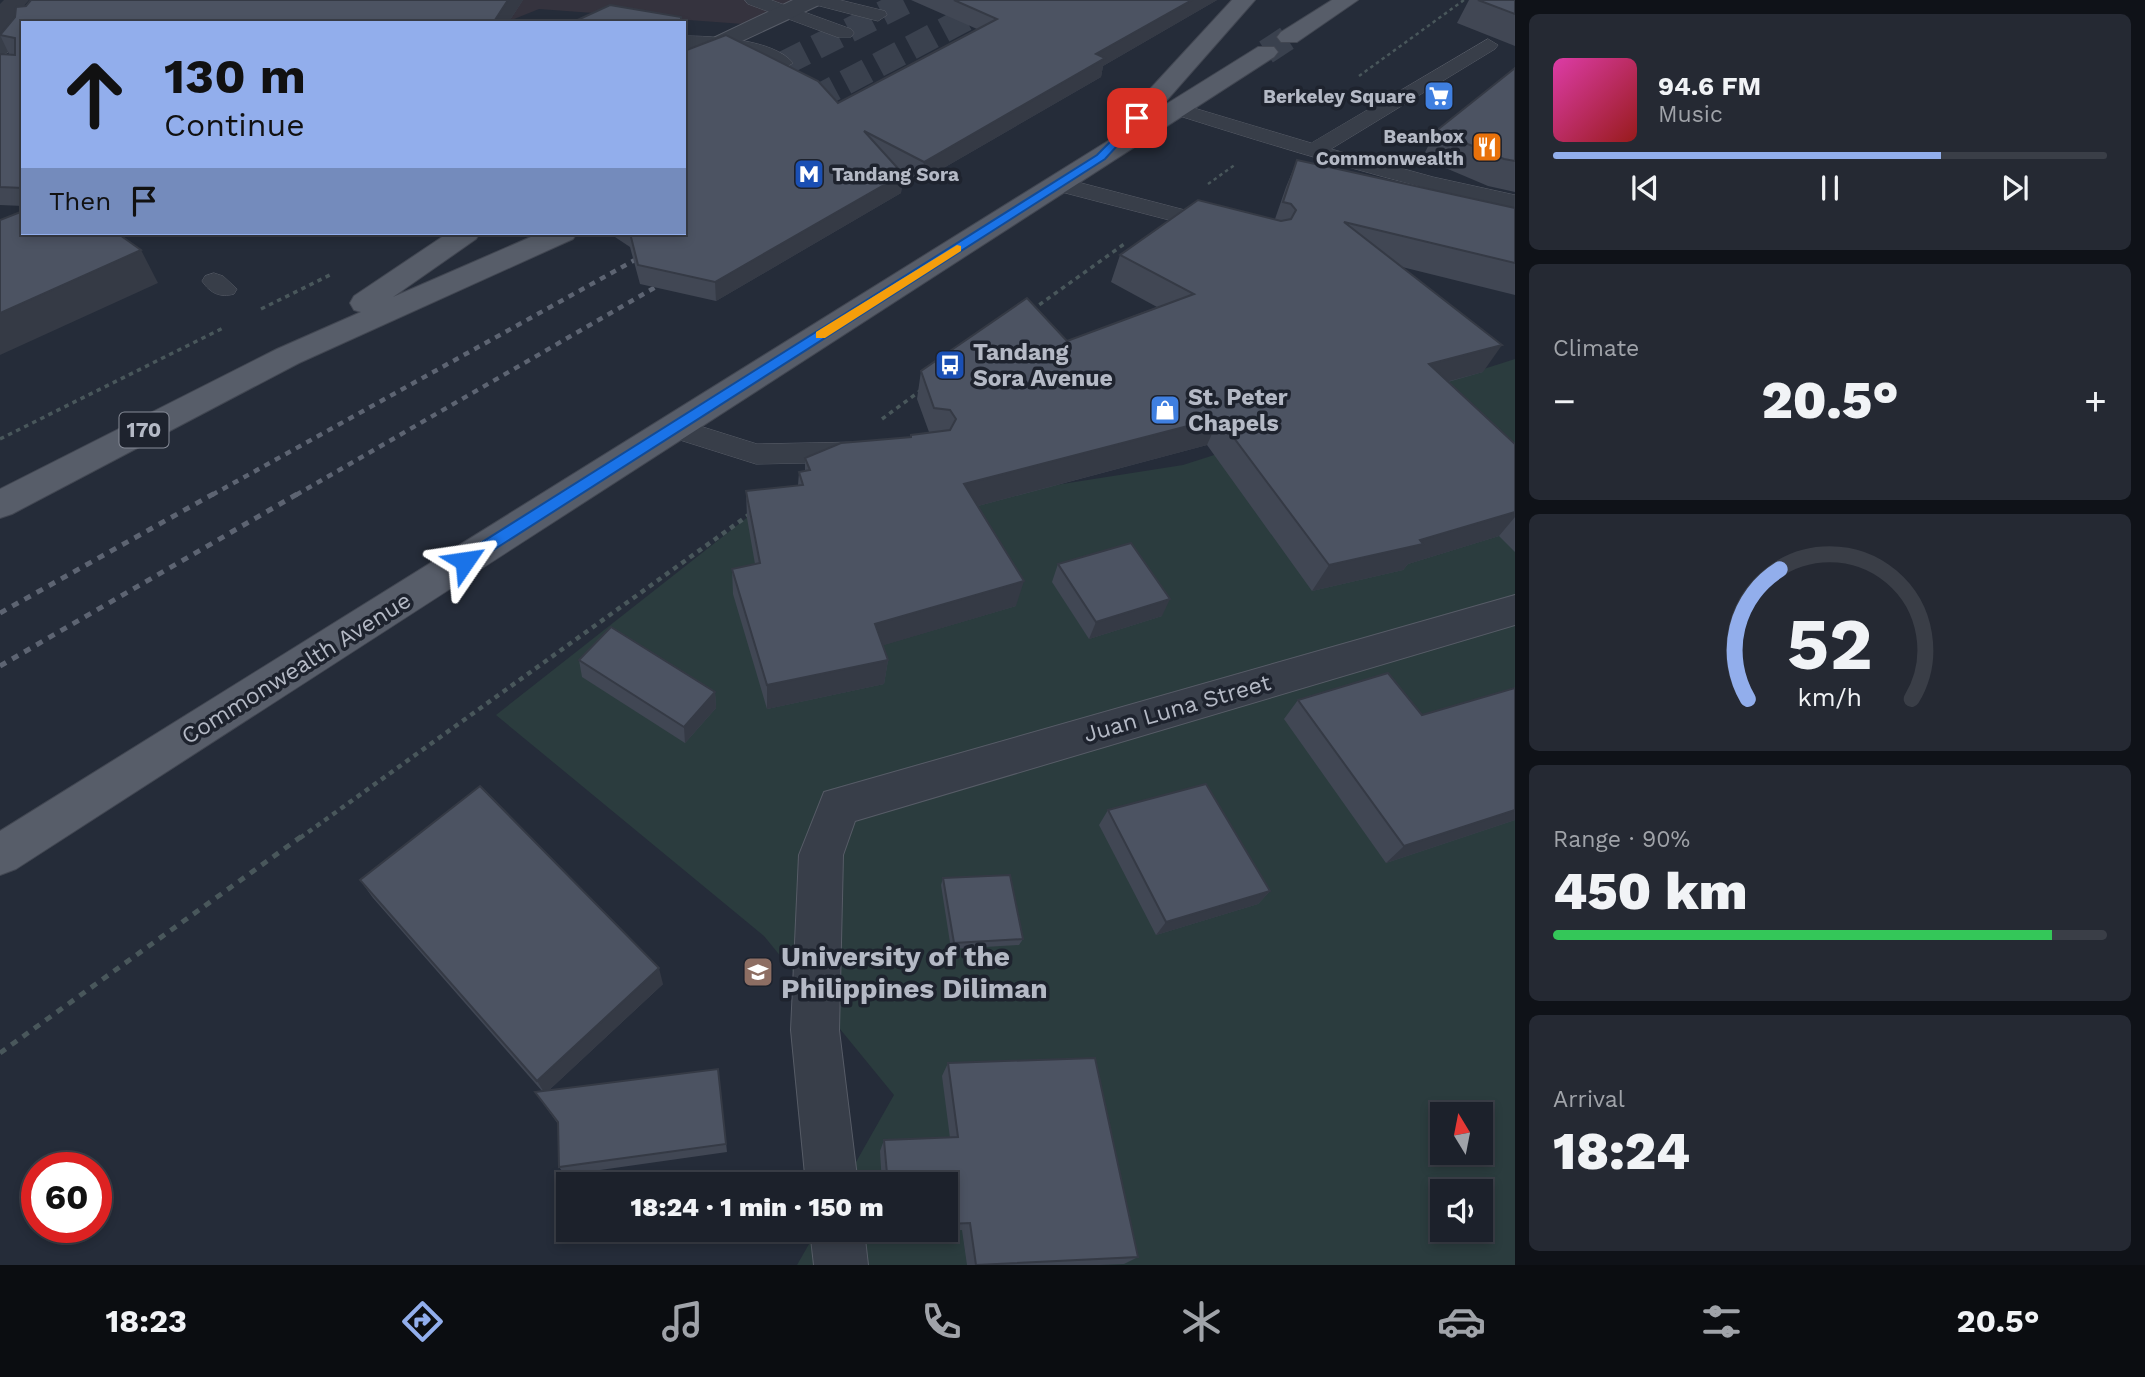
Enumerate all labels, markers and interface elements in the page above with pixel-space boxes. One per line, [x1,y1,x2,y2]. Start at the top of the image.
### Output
text: 130 m [164,47,306,105]
icon: ahead [49,49,140,140]
text: 94.6 FM [1658,71,1761,101]
supermarket icon: Berkeley Square [1422,79,1456,113]
place label: Berkeley Square [1263,85,1416,108]
pin [1107,88,1167,148]
icon: arrive [1118,99,1156,137]
text: Music [1658,101,1723,128]
text: Continue [164,106,305,144]
place label: Beanbox Commonwealth [1316,125,1465,170]
restaurant icon: Beanbox Commonwealth [1470,130,1504,164]
metro station icon: Tandang Sora [792,157,826,191]
place label: Tandang Sora [832,163,959,186]
icon: previous [1626,169,1664,207]
icon: pause [1811,169,1849,207]
icon: next [1996,169,2034,207]
icon: arrive [125,182,163,220]
text: Then [49,186,111,216]
text: Climate [1553,335,1639,362]
place label: Tandang Sora Avenue [973,339,1113,392]
bus stop icon: Tandang Sora Avenue [933,348,967,382]
text: 20.5° [1761,370,1899,431]
text: − [1553,379,1576,423]
text: + [2084,379,2107,423]
place label: St. Peter Chapels [1188,384,1288,437]
shop icon: St. Peter Chapels [1148,393,1182,427]
road number: 170 [120,412,168,448]
position arrow [428,524,502,598]
street label: Commonwealth Avenue [177,587,416,750]
text: 52 [1787,601,1873,687]
street label: Juan Luna Street [1080,669,1274,748]
text: km/h [1798,682,1862,711]
text: Range · 90% [1553,826,1690,853]
text: 450 km [1553,861,1747,922]
place label: University of the Philippines Diliman [781,940,1048,1005]
school or university icon: University of the Philippines Diliman [741,955,775,989]
text: Arrival [1553,1086,1625,1113]
north arrow [1430,1102,1493,1166]
map controls [1430,1102,1493,1242]
text: 18:24 [1553,1121,1690,1182]
speed limit sign: 60 [21,1152,112,1243]
button: sound [1430,1179,1493,1242]
text: 18:24 · 1 min · 150 m [630,1192,884,1222]
icon: directions [398,1297,447,1346]
icon: music [658,1297,707,1346]
icon: phone [917,1297,966,1346]
icon: climate [1177,1297,1226,1346]
icon: car [1437,1297,1486,1346]
icon: filters [1697,1297,1746,1346]
text: 18:23 [105,1302,187,1340]
text: 20.5° [1956,1302,2040,1340]

